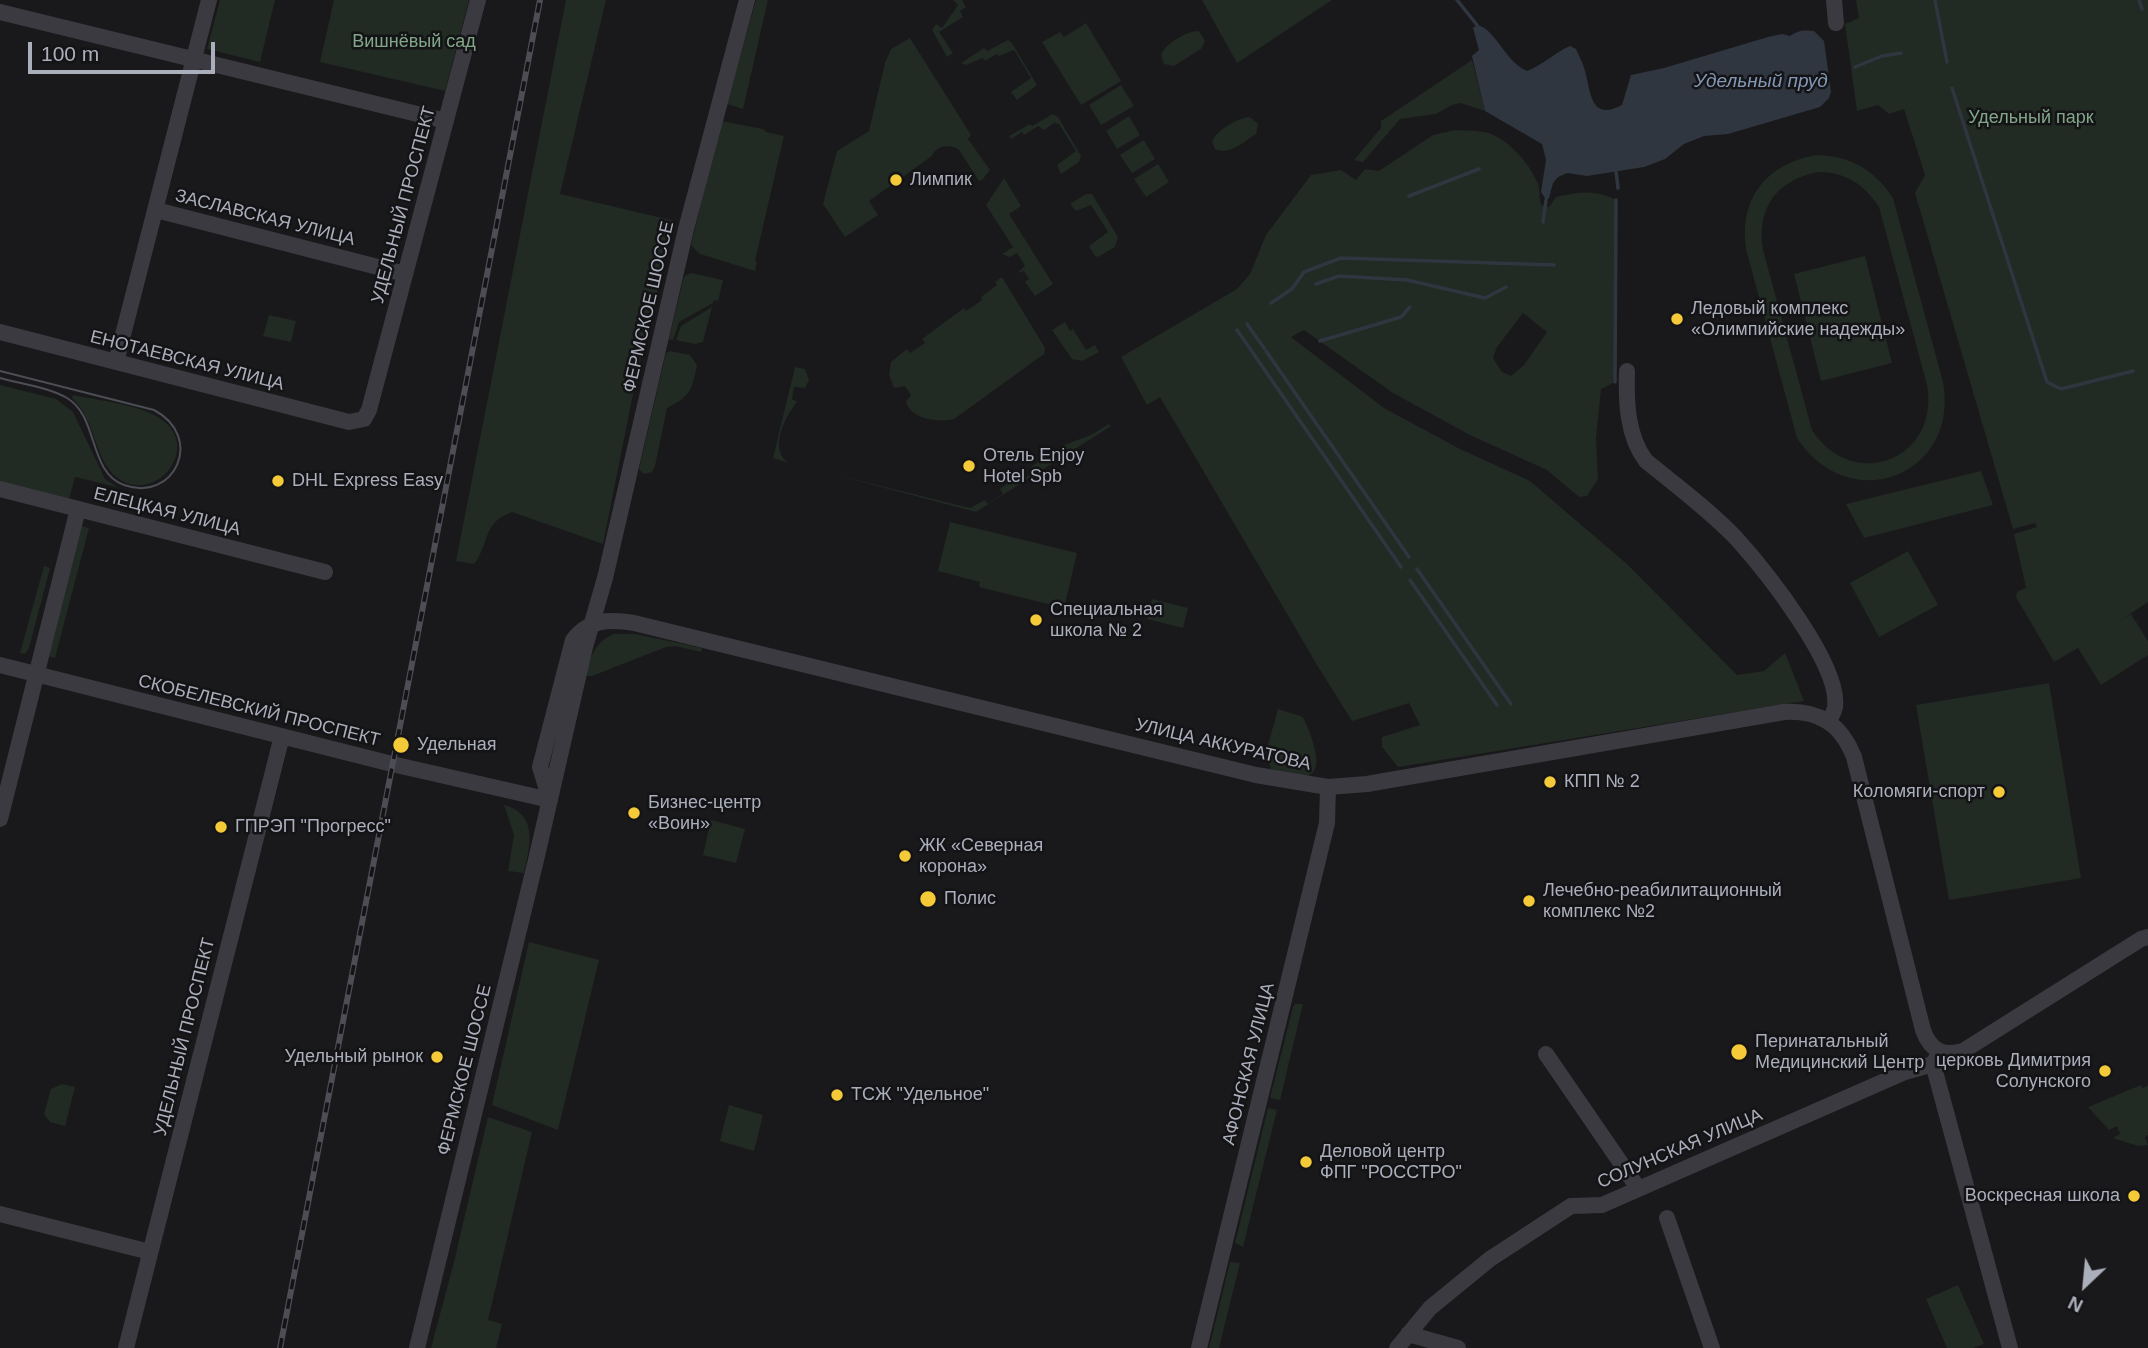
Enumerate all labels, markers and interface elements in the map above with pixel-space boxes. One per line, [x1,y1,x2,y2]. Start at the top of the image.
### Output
scale bar [32,28,219,72]
park label: Вишнёвый сад [352,31,476,53]
text: 100 m [41,42,99,65]
water label: Удельный пруд [1694,71,1828,93]
street label: УДЕЛЬНЫЙ ПРОСПЕКТ [367,104,441,306]
park label: Удельный парк [1968,107,2094,129]
place label: Лимпик [910,169,972,191]
marker: Лимпик [888,172,904,188]
street label: ЗАСЛАВСКАЯ УЛИЦА [173,185,357,251]
street label: ФЕРМСКОЕ ШОССЕ [619,219,679,395]
place label: Ледовый комплекс «Олимпийские надежды» [1691,298,1905,340]
marker: Ледовый комплекс «Олимпийские надежды» [1669,311,1685,327]
street label: ЕНОТАЕВСКАЯ УЛИЦА [88,326,286,396]
place label: Отель Enjoy Hotel Spb [983,445,1084,488]
marker: Отель Enjoy Hotel Spb [961,458,977,474]
place label: DHL Express Easy [292,470,443,492]
marker: DHL Express Easy [270,473,286,489]
street label: ЕЛЕЦКАЯ УЛИЦА [91,483,243,541]
place label: Специальная школа № 2 [1050,599,1163,642]
marker: Специальная школа № 2 [1028,612,1044,628]
street label: СКОБЕЛЕВСКИЙ ПРОСПЕКТ [136,670,382,752]
street label: УЛИЦА АККУРАТОВА [1133,714,1313,776]
place label: Удельная [417,734,497,756]
marker: Удельная [391,735,411,755]
place label: КПП № 2 [1564,771,1640,793]
marker: КПП № 2 [1542,774,1558,790]
place label: Коломяги-спорт [1853,781,1985,803]
marker: Коломяги-спорт [1991,784,2007,800]
place label: Бизнес-центр «Воин» [648,792,761,834]
marker: Бизнес-центр «Воин» [626,805,642,821]
place label: ГПРЭП "Прогресс" [235,816,391,838]
marker: ГПРЭП "Прогресс" [213,819,229,835]
place label: ЖК «Северная корона» [919,835,1043,878]
marker: ЖК «Северная корона» [897,848,913,864]
place label: Лечебно-реабилитационный комплекс №2 [1543,880,1782,922]
place label: Полис [944,888,996,910]
marker: Полис [918,889,938,909]
marker: Лечебно-реабилитационный комплекс №2 [1521,893,1537,909]
street label: УДЕЛЬНЫЙ ПРОСПЕКТ [150,936,220,1138]
street label: АФОНСКАЯ УЛИЦА [1218,981,1280,1147]
street label: ФЕРМСКОЕ ШОССЕ [433,982,497,1158]
place label: Перинатальный Медицинский Центр [1755,1031,1924,1074]
marker: Перинатальный Медицинский Центр [1729,1042,1749,1062]
place label: Удельный рынок [284,1046,423,1068]
marker: Удельный рынок [429,1049,445,1065]
place label: церковь Димитрия Солунского [1936,1050,2091,1092]
marker: церковь Димитрия Солунского [2097,1063,2113,1079]
place label: ТСЖ "Удельное" [851,1084,989,1106]
marker: ТСЖ "Удельное" [829,1087,845,1103]
street label: СОЛУНСКАЯ УЛИЦА [1594,1104,1766,1194]
place label: Деловой центр ФПГ "РОССТРО" [1320,1141,1462,1184]
marker: Деловой центр ФПГ "РОССТРО" [1298,1154,1314,1170]
place label: Воскресная школа [1965,1185,2120,1207]
marker: Воскресная школа [2126,1188,2142,1204]
north arrow [2050,1250,2120,1320]
text: N [2065,1292,2086,1317]

